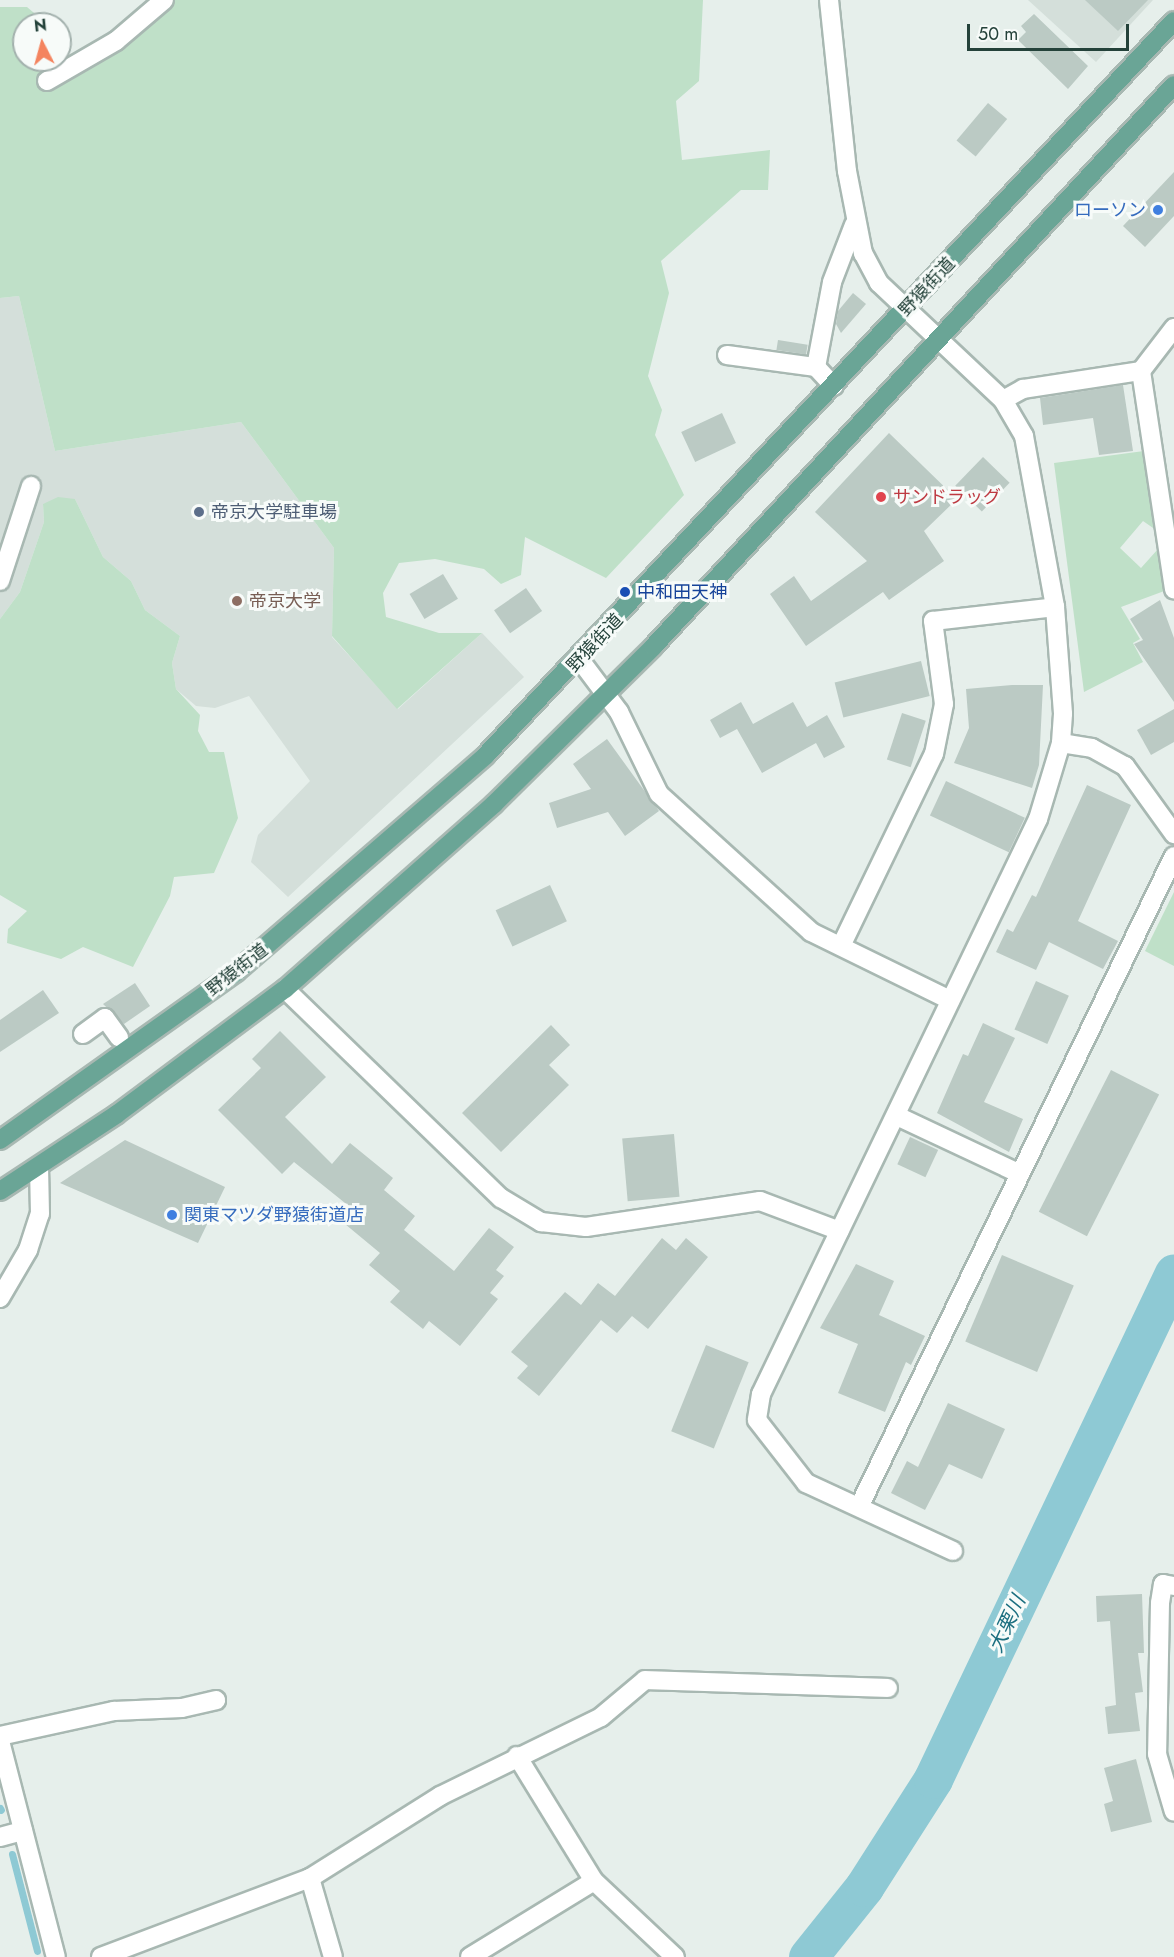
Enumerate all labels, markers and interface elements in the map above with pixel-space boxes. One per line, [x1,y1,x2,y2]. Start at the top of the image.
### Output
north arrow [12,12,72,72]
scale bar [970,12,1132,50]
text: N [33,13,48,38]
text: 50 m [978,21,1018,47]
place label: ローソン [1074,199,1146,221]
marker: ローソン [1151,203,1165,217]
street label: 野猿街道 [895,253,959,321]
place label: サンドラッグ [893,486,1001,508]
marker: サンドラッグ [874,490,888,504]
place label: 帝京大学駐車場 [211,501,337,523]
marker: 帝京大学駐車場 [192,505,206,519]
place label: 中和田天神 [637,581,727,603]
marker: 中和田天神 [618,585,632,599]
place label: 帝京大学 [249,590,321,612]
marker: 帝京大学 [230,594,244,608]
street label: 野猿街道 [563,609,627,677]
street label: 野猿街道 [202,939,272,1001]
place label: 関東マツダ野猿街道店 [184,1204,364,1226]
marker: 関東マツダ野猿街道店 [165,1208,179,1222]
water label: 大栗川 [983,1592,1031,1656]

